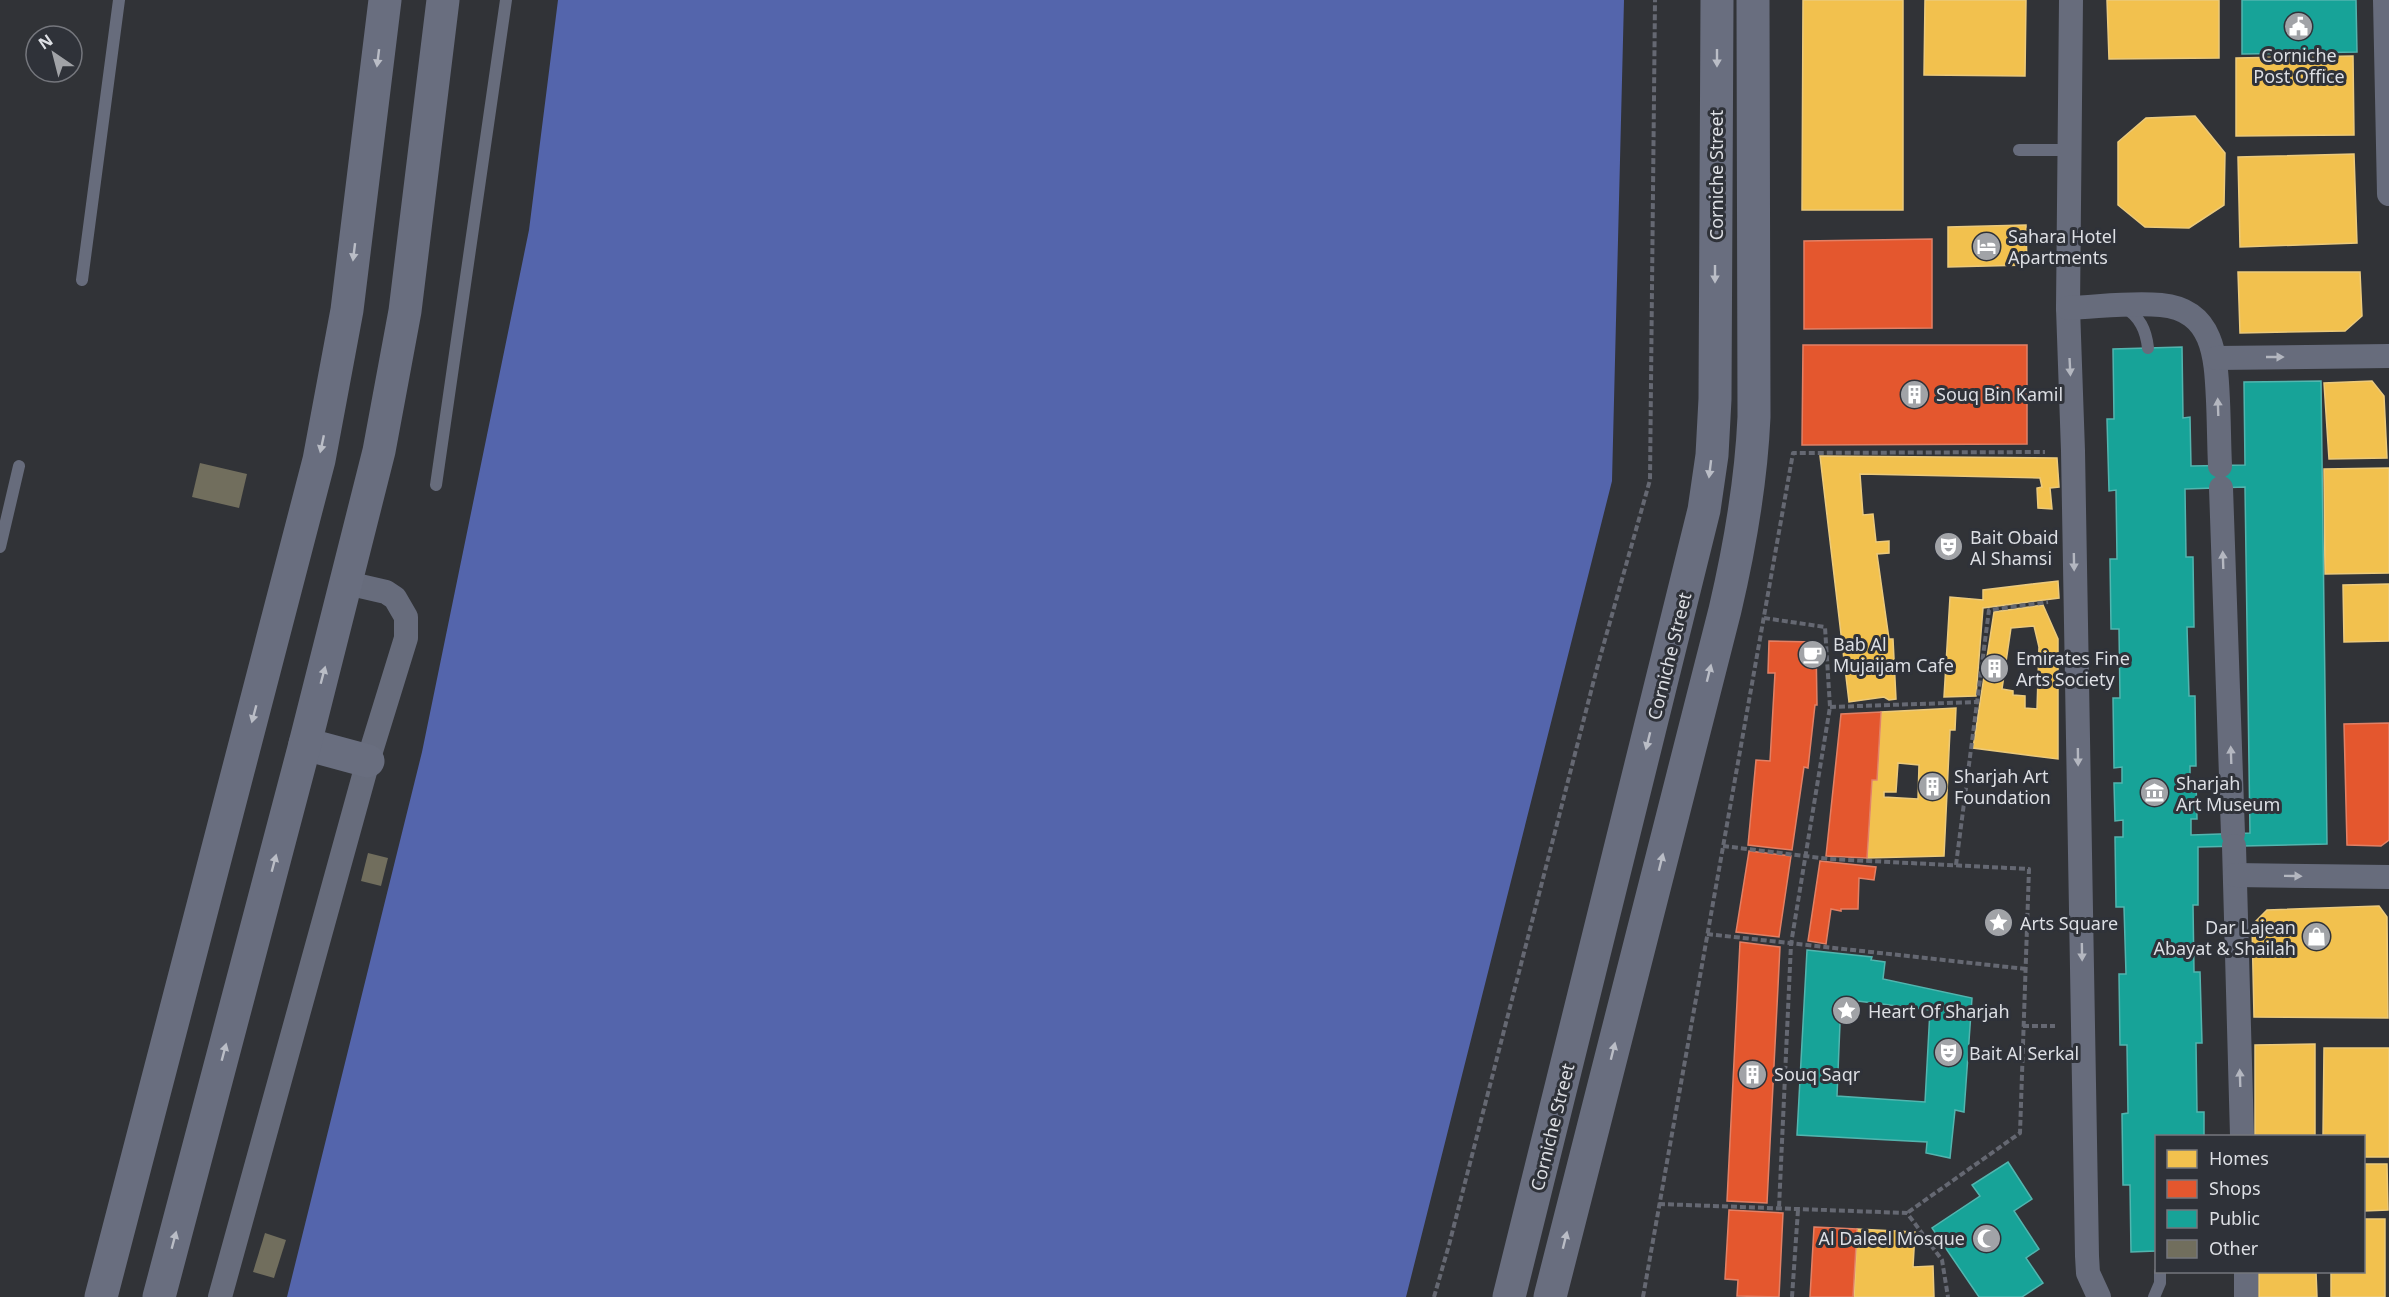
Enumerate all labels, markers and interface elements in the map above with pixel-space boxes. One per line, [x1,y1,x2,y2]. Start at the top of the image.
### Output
public building icon: Corniche Post Office [2283,10,2315,42]
north arrow [24,24,84,84]
text: N [34,29,57,54]
place label: Corniche Post Office [2253,43,2345,88]
one-way arrow [374,49,383,68]
one-way arrow [1712,49,1722,68]
street label: Corniche Street [1704,109,1728,240]
place label: Sahara Hotel Apartments [2008,224,2117,269]
hotel icon: Sahara Hotel Apartments [1971,230,2003,262]
one-way arrow [350,242,359,261]
one-way arrow [1711,265,1720,284]
one-way arrow [2265,352,2284,362]
one-way arrow [2065,357,2074,376]
building icon: Souq Bin Kamil [1899,378,1931,410]
place label: Souq Bin Kamil [1936,382,2063,406]
one-way arrow [2213,398,2223,417]
one-way arrow [317,435,326,454]
one-way arrow [1706,460,1715,479]
place label: Bait Obaid Al Shamsi [1970,525,2059,570]
theatre icon: Bait Obaid Al Shamsi [1933,531,1965,563]
one-way arrow [2219,550,2228,569]
one-way arrow [2070,552,2079,571]
street label: Corniche Street [1642,589,1697,722]
place label: Bab Al Mujaijam Cafe [1833,632,1954,677]
cafe icon: Bab Al Mujaijam Cafe [1796,638,1828,670]
place label: Emirates Fine Arts Society [2016,646,2130,691]
building icon: Emirates Fine Arts Society [1979,652,2011,684]
one-way arrow [1704,664,1714,682]
one-way arrow [319,666,328,684]
one-way arrow [248,705,258,723]
one-way arrow [1642,732,1652,750]
one-way arrow [2226,745,2235,764]
one-way arrow [2073,747,2083,766]
place label: Sharjah Art Foundation [1954,764,2051,809]
building icon: Sharjah Art Foundation [1917,770,1949,802]
place label: Sharjah Art Museum [2176,771,2280,816]
museum icon: Sharjah Art Museum [2139,777,2171,809]
one-way arrow [1656,853,1666,871]
one-way arrow [269,854,279,873]
one-way arrow [2284,871,2303,881]
place icon: Arts Square [1983,907,2015,939]
place label: Arts Square [2020,911,2118,935]
place label: Dar Lajean Abayat & Shailah [2153,915,2296,960]
shop icon: Dar Lajean Abayat & Shailah [2301,921,2333,953]
one-way arrow [2077,942,2087,961]
place icon: Heart Of Sharjah [1831,995,1863,1027]
place label: Heart Of Sharjah [1868,999,2010,1023]
theatre icon: Bait Al Serkal [1932,1037,1964,1069]
place label: Bait Al Serkal [1969,1041,2079,1065]
one-way arrow [1608,1042,1618,1060]
one-way arrow [220,1043,229,1061]
building icon: Souq Saqr [1737,1058,1769,1090]
street label: Corniche Street [1525,1060,1580,1193]
place label: Souq Saqr [1774,1062,1861,1086]
one-way arrow [2236,1069,2245,1088]
legend [2155,1135,2365,1273]
text: Homes [2209,1146,2269,1170]
text: Shops [2209,1176,2261,1200]
text: Public [2209,1206,2260,1230]
mosque icon: Al Daleel Mosque [1970,1222,2002,1254]
place label: Al Daleel Mosque [1818,1226,1965,1250]
one-way arrow [170,1231,179,1249]
one-way arrow [1560,1231,1570,1249]
text: Other [2209,1236,2259,1260]

